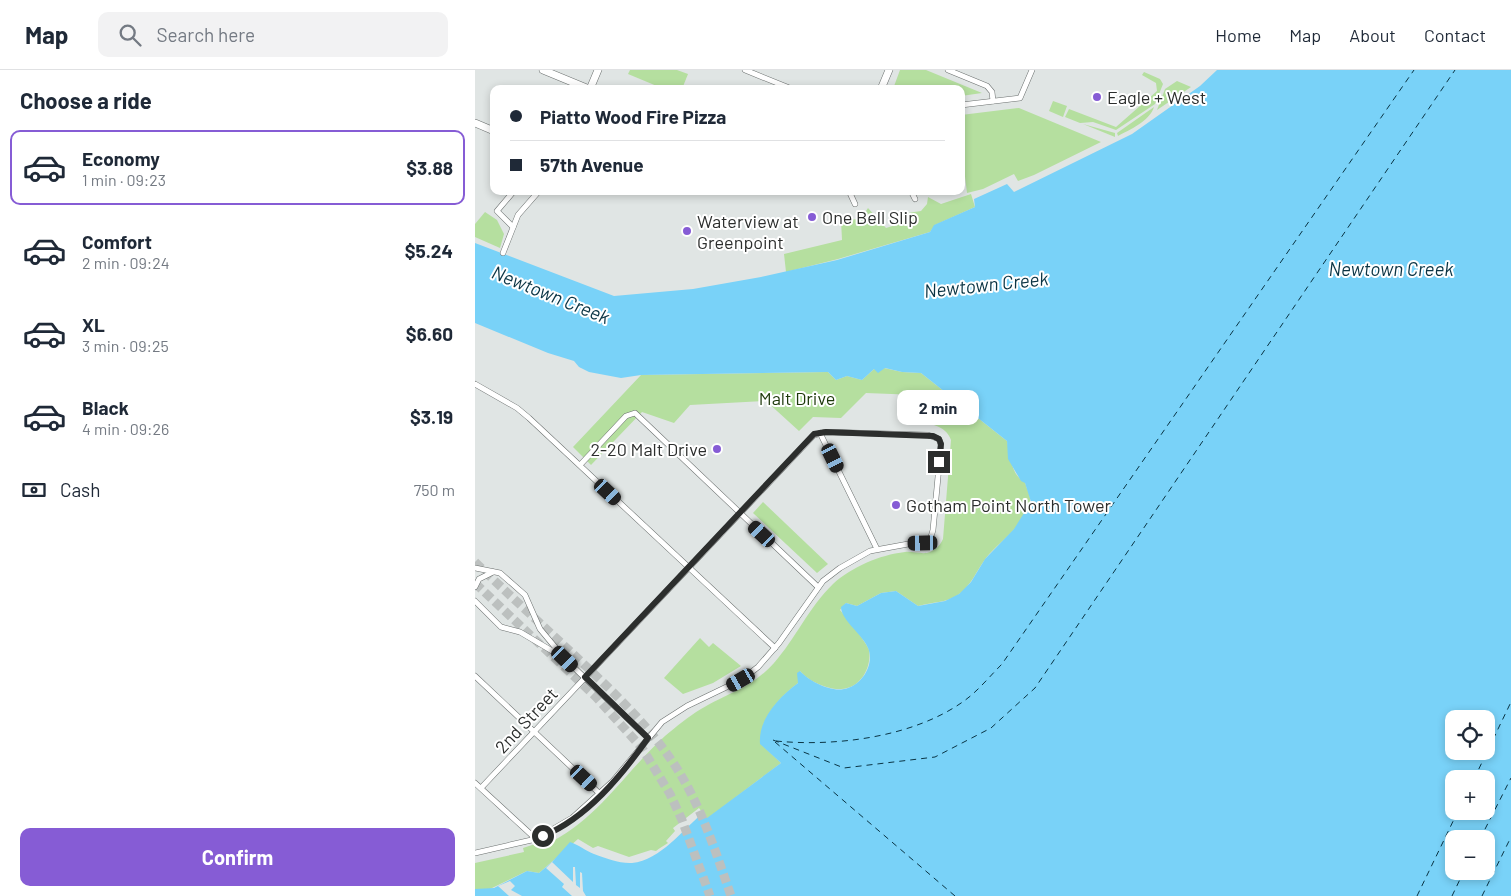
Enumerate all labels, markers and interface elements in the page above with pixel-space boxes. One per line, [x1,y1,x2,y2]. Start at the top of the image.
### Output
search box [98,12,448,57]
text: Map [25,20,68,49]
icon: search [116,21,144,49]
text: Search here [156,23,255,46]
text: Home [1215,24,1261,46]
text: Map [1289,24,1321,46]
text: About [1349,24,1396,46]
text: Contact [1424,24,1486,46]
place label: Eagle + West [1107,86,1206,108]
text: Choose a ride [20,87,152,113]
marker: Eagle + West [1091,91,1103,103]
text: Piatto Wood Fire Pizza [540,105,726,128]
icon: car [22,145,67,190]
text: Economy [82,147,160,170]
text: 57th Avenue [540,153,644,176]
text: $3.88 [406,156,453,179]
text: 1 min · 09:23 [82,170,166,189]
place label: One Bell Slip [822,206,918,228]
place label: Waterview at Greenpoint [697,210,799,253]
marker: One Bell Slip [806,211,818,223]
marker: Waterview at Greenpoint [681,225,693,237]
icon: car [22,228,67,273]
text: Comfort [82,230,152,253]
text: $5.24 [405,239,453,262]
text: 2 min · 09:24 [82,253,170,272]
water label: Newtown Creek [1328,257,1454,280]
water label: Newtown Creek [489,260,614,328]
water label: Newtown Creek [923,266,1050,302]
icon: car [22,311,67,356]
text: XL [82,313,105,336]
text: $6.60 [406,322,453,345]
text: 3 min · 09:25 [82,336,169,355]
park label: Malt Drive [759,387,835,409]
callout: 2 min [898,390,980,424]
icon: car [22,394,67,439]
text: Black [82,396,129,419]
text: 2 min [919,398,957,417]
text: $3.19 [410,405,453,428]
text: 4 min · 09:26 [82,419,169,438]
place label: 2-20 Malt Drive [590,438,707,460]
car [819,441,846,475]
marker: 2-20 Malt Drive [711,443,723,455]
route end [928,451,950,473]
icon: cash [20,476,48,504]
car [591,476,624,508]
text: Cash [60,478,101,501]
text: 750 m [414,480,455,499]
place label: Gotham Point North Tower [906,494,1112,516]
marker: Gotham Point North Tower [890,499,902,511]
car [745,518,778,550]
car [907,535,938,551]
car [548,643,581,675]
car [724,666,757,694]
street label: 2nd Street [490,683,562,757]
map controls [1445,710,1495,880]
button: locate [1445,710,1495,760]
car [567,762,600,794]
button: + [1445,770,1495,820]
route start [532,825,554,847]
button: Confirm [20,828,455,886]
button: − [1445,830,1495,880]

